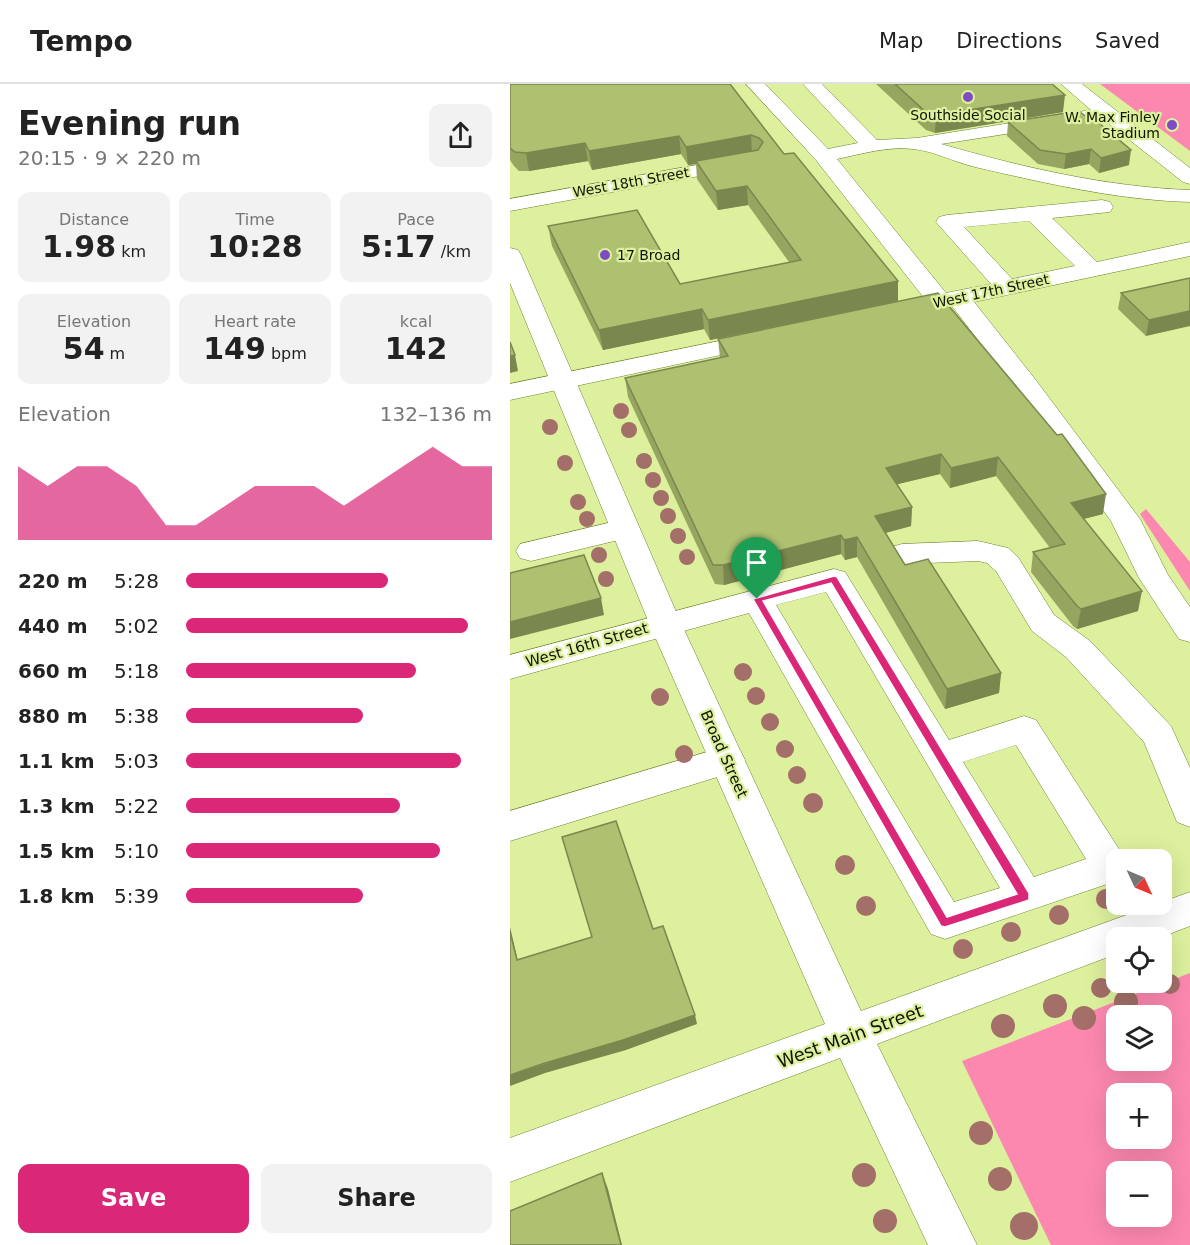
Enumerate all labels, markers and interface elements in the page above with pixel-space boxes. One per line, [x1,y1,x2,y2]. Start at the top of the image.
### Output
text: Tempo [30,25,133,58]
text: Map [879,29,923,53]
text: Directions [956,29,1062,53]
text: Saved [1095,29,1160,53]
marker: Southside Social [961,90,975,104]
text: Evening run [18,104,241,143]
button: share [429,104,492,167]
place label: Southside Social [910,107,1026,123]
place label: W. Max Finley Stadium [1065,109,1160,141]
marker: W. Max Finley Stadium [1165,118,1179,132]
text: 20:15 · 9 × 220 m [18,146,201,170]
street label: West 18th Street [571,164,691,200]
text: Distance [59,210,129,229]
text: Time [235,210,275,229]
text: Pace [397,210,435,229]
text: 1.98 [42,229,116,264]
text: 10:28 [207,229,303,264]
text: 5:17 [361,229,436,264]
text: km [116,242,146,261]
text: /km [436,242,471,261]
place label: 17 Broad [617,247,680,263]
marker: 17 Broad [598,248,612,262]
street label: West 17th Street [932,271,1051,311]
text: Elevation [57,312,131,331]
text: Heart rate [214,312,296,331]
text: kcal [400,312,432,331]
text: 54 [63,331,105,366]
text: 149 [203,331,266,366]
text: 142 [385,331,447,366]
text: m [105,344,125,363]
text: bpm [266,344,307,363]
text: Elevation [18,402,111,426]
text: 132–136 m [380,402,492,426]
pin [731,537,782,599]
icon: arrive [740,546,773,579]
text: 220 m [18,569,88,593]
text: 5:28 [114,569,159,593]
text: 440 m [18,614,88,638]
text: 5:02 [114,614,159,638]
street label: West 16th Street [524,619,650,671]
text: 660 m [18,659,88,683]
text: 5:18 [114,659,159,683]
text: 880 m [18,704,88,728]
text: 5:38 [114,704,159,728]
street label: Broad Street [697,707,751,801]
text: 1.1 km [18,749,95,773]
text: 5:03 [114,749,159,773]
text: 1.3 km [18,794,95,818]
text: 5:22 [114,794,159,818]
text: 1.5 km [18,839,95,863]
text: 5:10 [114,839,159,863]
north arrow [1106,849,1172,915]
map controls [1106,849,1172,1227]
text: 1.8 km [18,884,95,908]
text: 5:39 [114,884,159,908]
button: locate [1106,927,1172,993]
street label: West Main Street [774,1000,926,1072]
button: layers [1106,1005,1172,1071]
button: + [1106,1083,1172,1149]
button: − [1106,1161,1172,1227]
button: Save [18,1164,249,1233]
button: Share [261,1164,492,1233]

